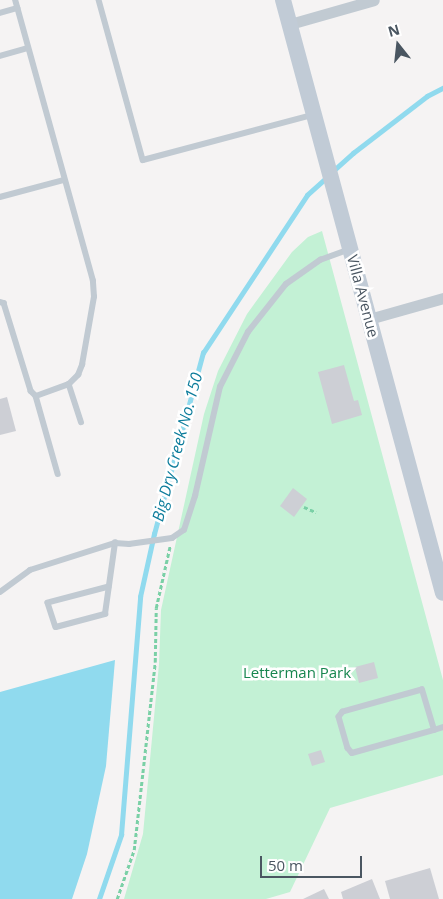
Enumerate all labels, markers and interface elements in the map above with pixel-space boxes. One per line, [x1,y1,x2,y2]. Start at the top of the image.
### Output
text: N [386,19,402,41]
north arrow [373,20,423,70]
street label: Villa Avenue [343,253,383,339]
water label: Big Dry Creek No. 150 [148,371,206,523]
park label: Letterman Park [243,664,351,682]
scale bar [263,846,366,878]
text: 50 m [268,855,303,875]

